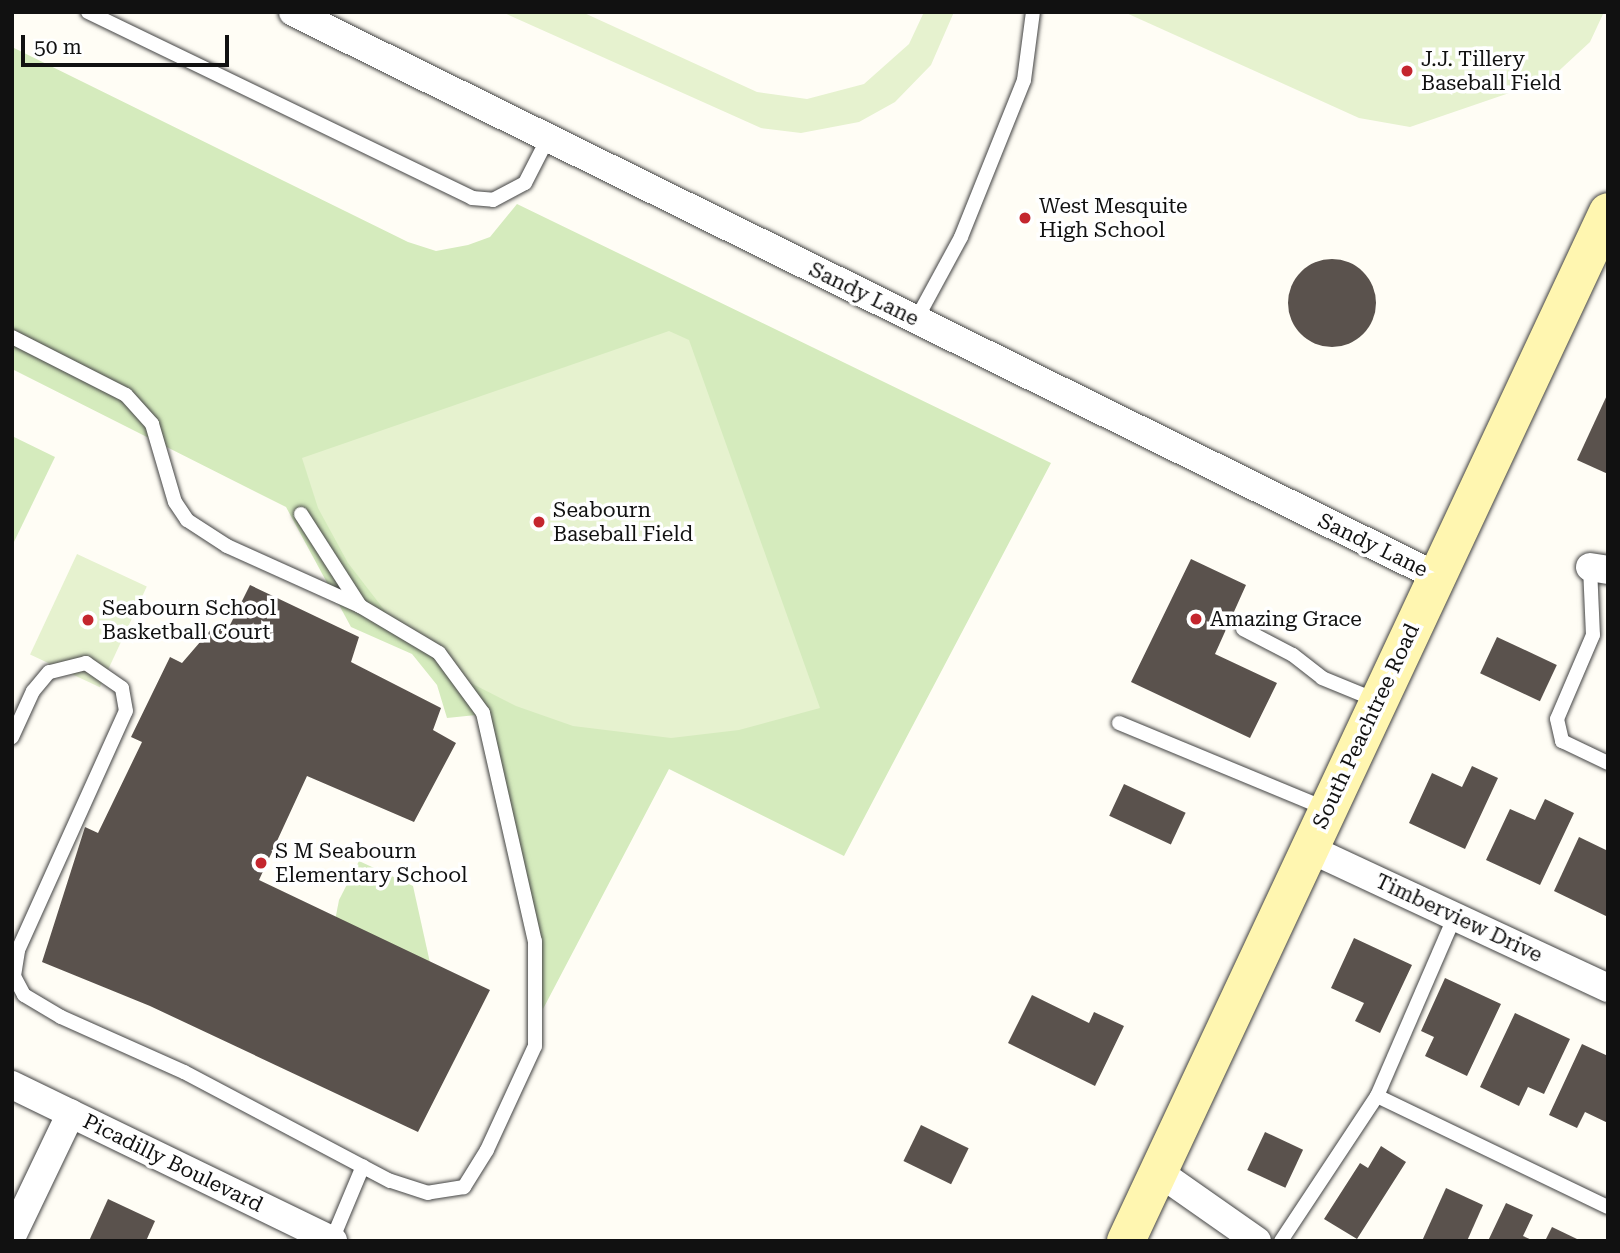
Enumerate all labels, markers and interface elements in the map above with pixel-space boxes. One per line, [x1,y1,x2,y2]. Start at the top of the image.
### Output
scale bar [24,21,233,65]
text: 50 m [34,35,82,59]
place label: J.J. Tillery Baseball Field [1421,46,1561,96]
marker: J.J. Tillery Baseball Field [1399,63,1415,79]
place label: West Mesquite High School [1039,193,1188,243]
marker: West Mesquite High School [1017,210,1033,226]
street label: Sandy Lane [805,257,923,331]
place label: Seabourn Baseball Field [553,497,693,547]
street label: Sandy Lane [1314,508,1432,582]
marker: Seabourn Baseball Field [531,514,547,530]
place label: Seabourn School Basketball Court [102,595,276,645]
place label: Amazing Grace [1210,606,1362,632]
marker: Amazing Grace [1188,611,1204,627]
marker: Seabourn School Basketball Court [80,612,96,628]
street label: South Peachtree Road [1307,619,1425,833]
place label: S M Seabourn Elementary School [275,838,468,888]
marker: S M Seabourn Elementary School [253,855,269,871]
street label: Timberview Drive [1371,868,1547,968]
street label: Picadilly Boulevard [79,1108,267,1218]

